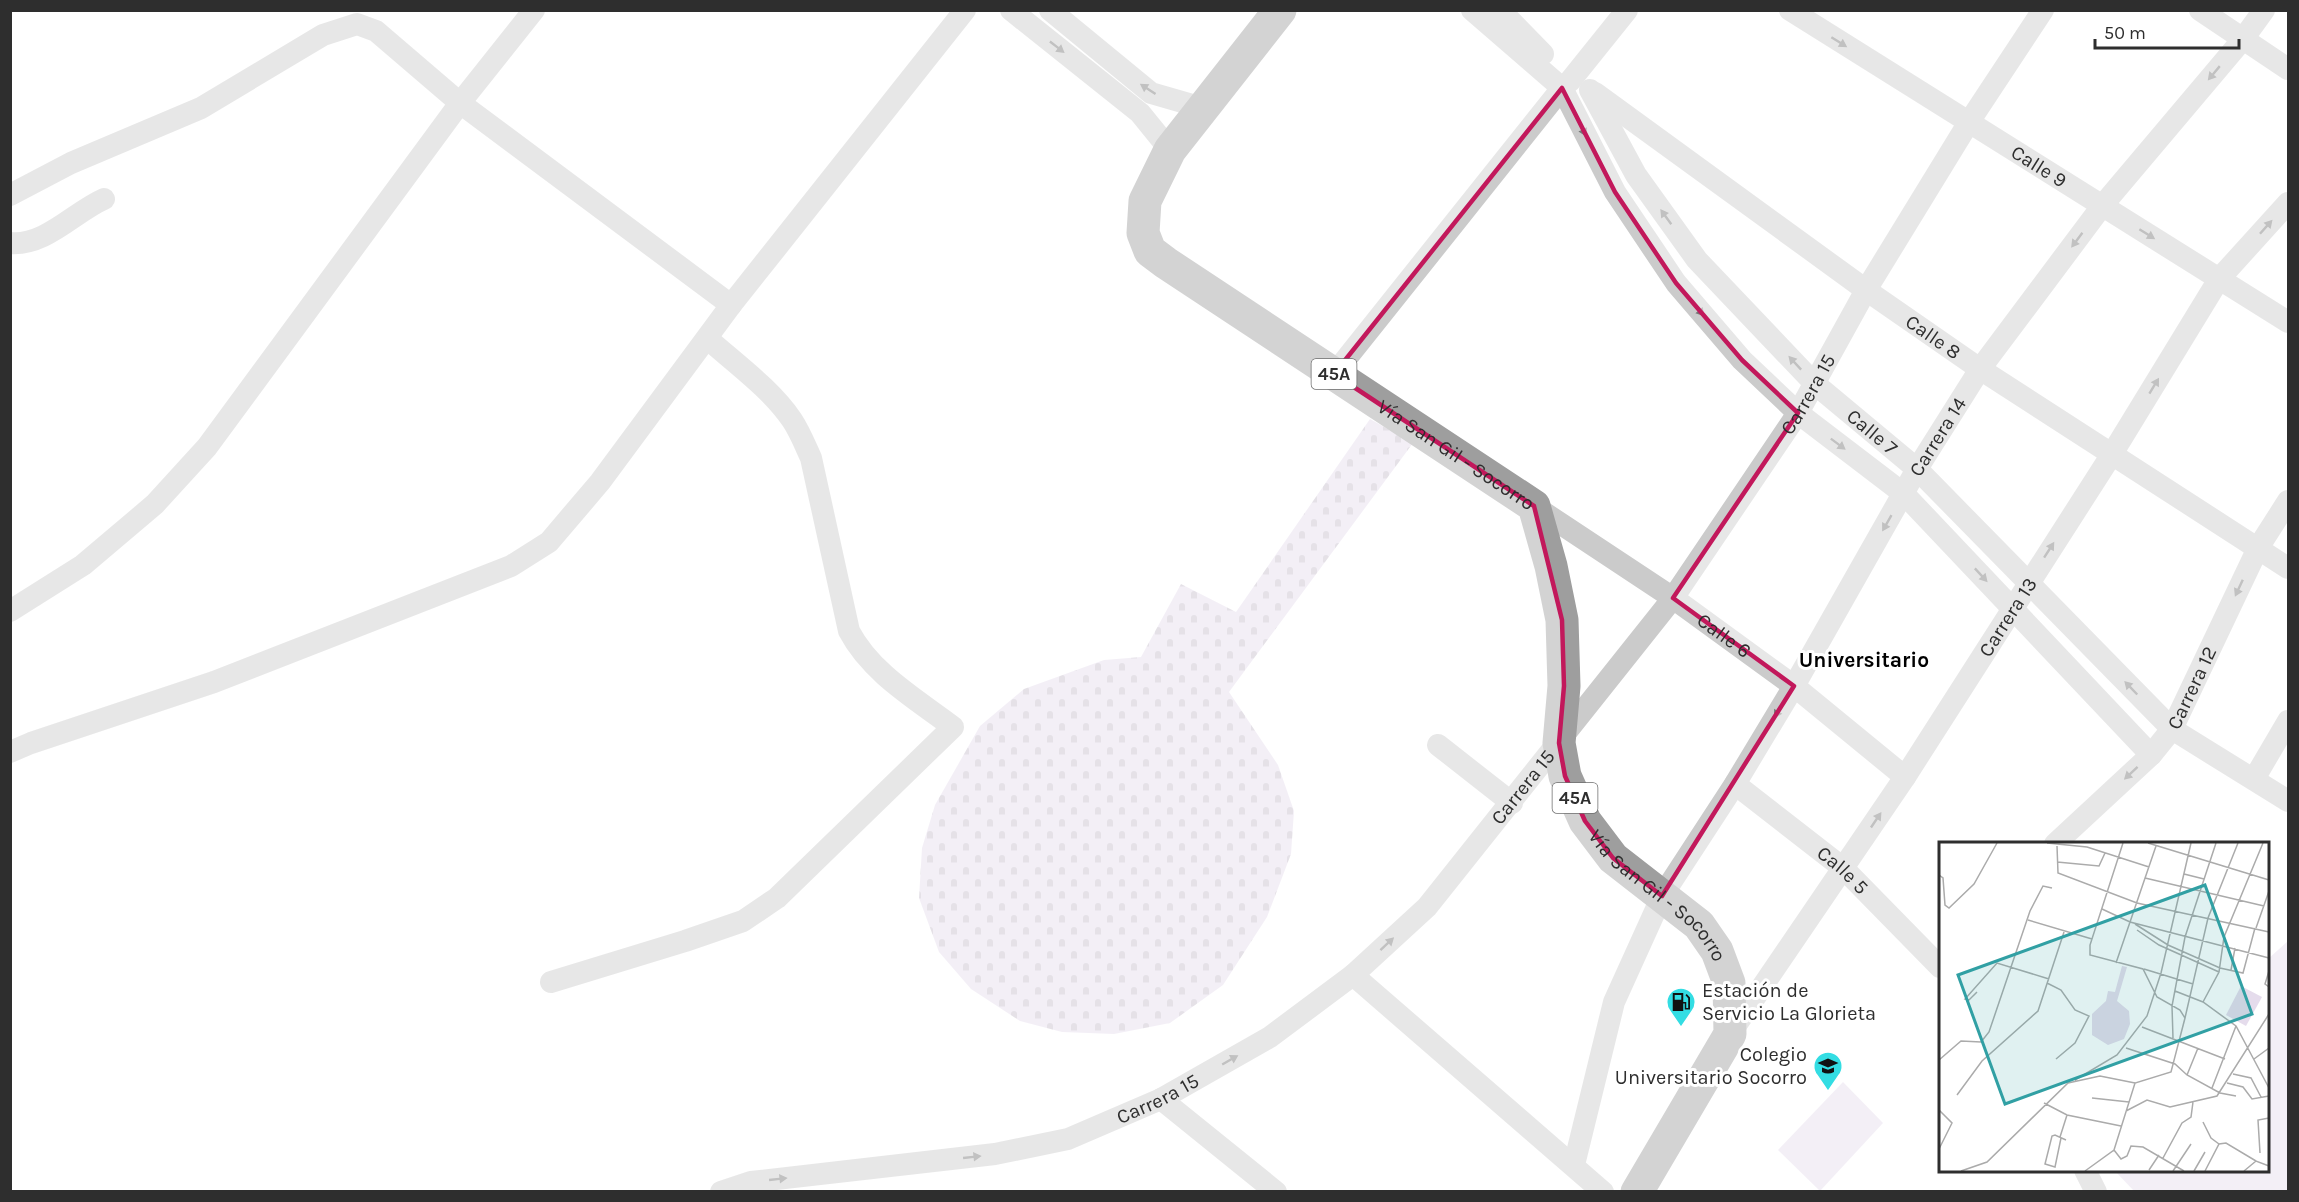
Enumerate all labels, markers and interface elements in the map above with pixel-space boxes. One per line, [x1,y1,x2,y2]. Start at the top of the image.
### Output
scale bar [2095,12,2239,50]
text: 50 m [2104,22,2146,44]
one-way arrow [1831,36,1847,47]
one-way arrow [1049,40,1064,52]
one-way arrow [2208,65,2221,81]
one-way arrow [1140,84,1156,95]
one-way arrow [1577,119,1587,136]
street label: Calle 9 [2007,140,2071,192]
one-way arrow [1660,210,1672,226]
one-way arrow [2259,220,2272,235]
one-way arrow [2139,229,2155,240]
one-way arrow [2072,232,2084,247]
one-way arrow [1691,301,1704,316]
street label: Calle 8 [1901,310,1965,364]
street label: Carrera 15 [1775,350,1840,439]
one-way arrow [1788,357,1802,371]
road number: 45A [1312,359,1356,389]
one-way arrow [2149,377,2160,394]
street label: Carrera 14 [1904,393,1971,480]
street label: Vía San Gil - Socorro [1373,394,1539,515]
street label: Calle 7 [1842,404,1903,460]
one-way arrow [1830,438,1846,450]
one-way arrow [1882,515,1892,532]
one-way arrow [2044,542,2055,558]
one-way arrow [1974,568,1988,582]
street label: Carrera 13 [1974,573,2041,661]
one-way arrow [2234,580,2243,597]
street label: Calle 6 [1693,608,1756,662]
street label: Carrera 12 [2162,643,2221,733]
district label: Universitario [1799,648,1929,672]
one-way arrow [2125,681,2139,695]
one-way arrow [1774,702,1785,718]
street label: Carrera 15 [1486,745,1559,829]
one-way arrow [2124,766,2139,780]
road number: 45A [1552,783,1598,813]
one-way arrow [1870,812,1881,828]
street label: Vía San Gil - Socorro [1584,825,1731,964]
street label: Calle 5 [1813,841,1873,899]
inset map [1939,842,2269,1172]
one-way arrow [1379,937,1394,951]
place label: Estación de Servicio La Glorieta [1702,979,1876,1025]
fuel station icon: Estación de Servicio La Glorieta [1665,986,1697,1028]
place label: Colegio Universitario Socorro [1615,1043,1807,1089]
school or university icon: Colegio Universitario Socorro [1812,1050,1844,1092]
one-way arrow [1222,1054,1238,1065]
street label: Carrera 15 [1113,1068,1203,1128]
one-way arrow [962,1152,981,1162]
one-way arrow [769,1174,788,1184]

